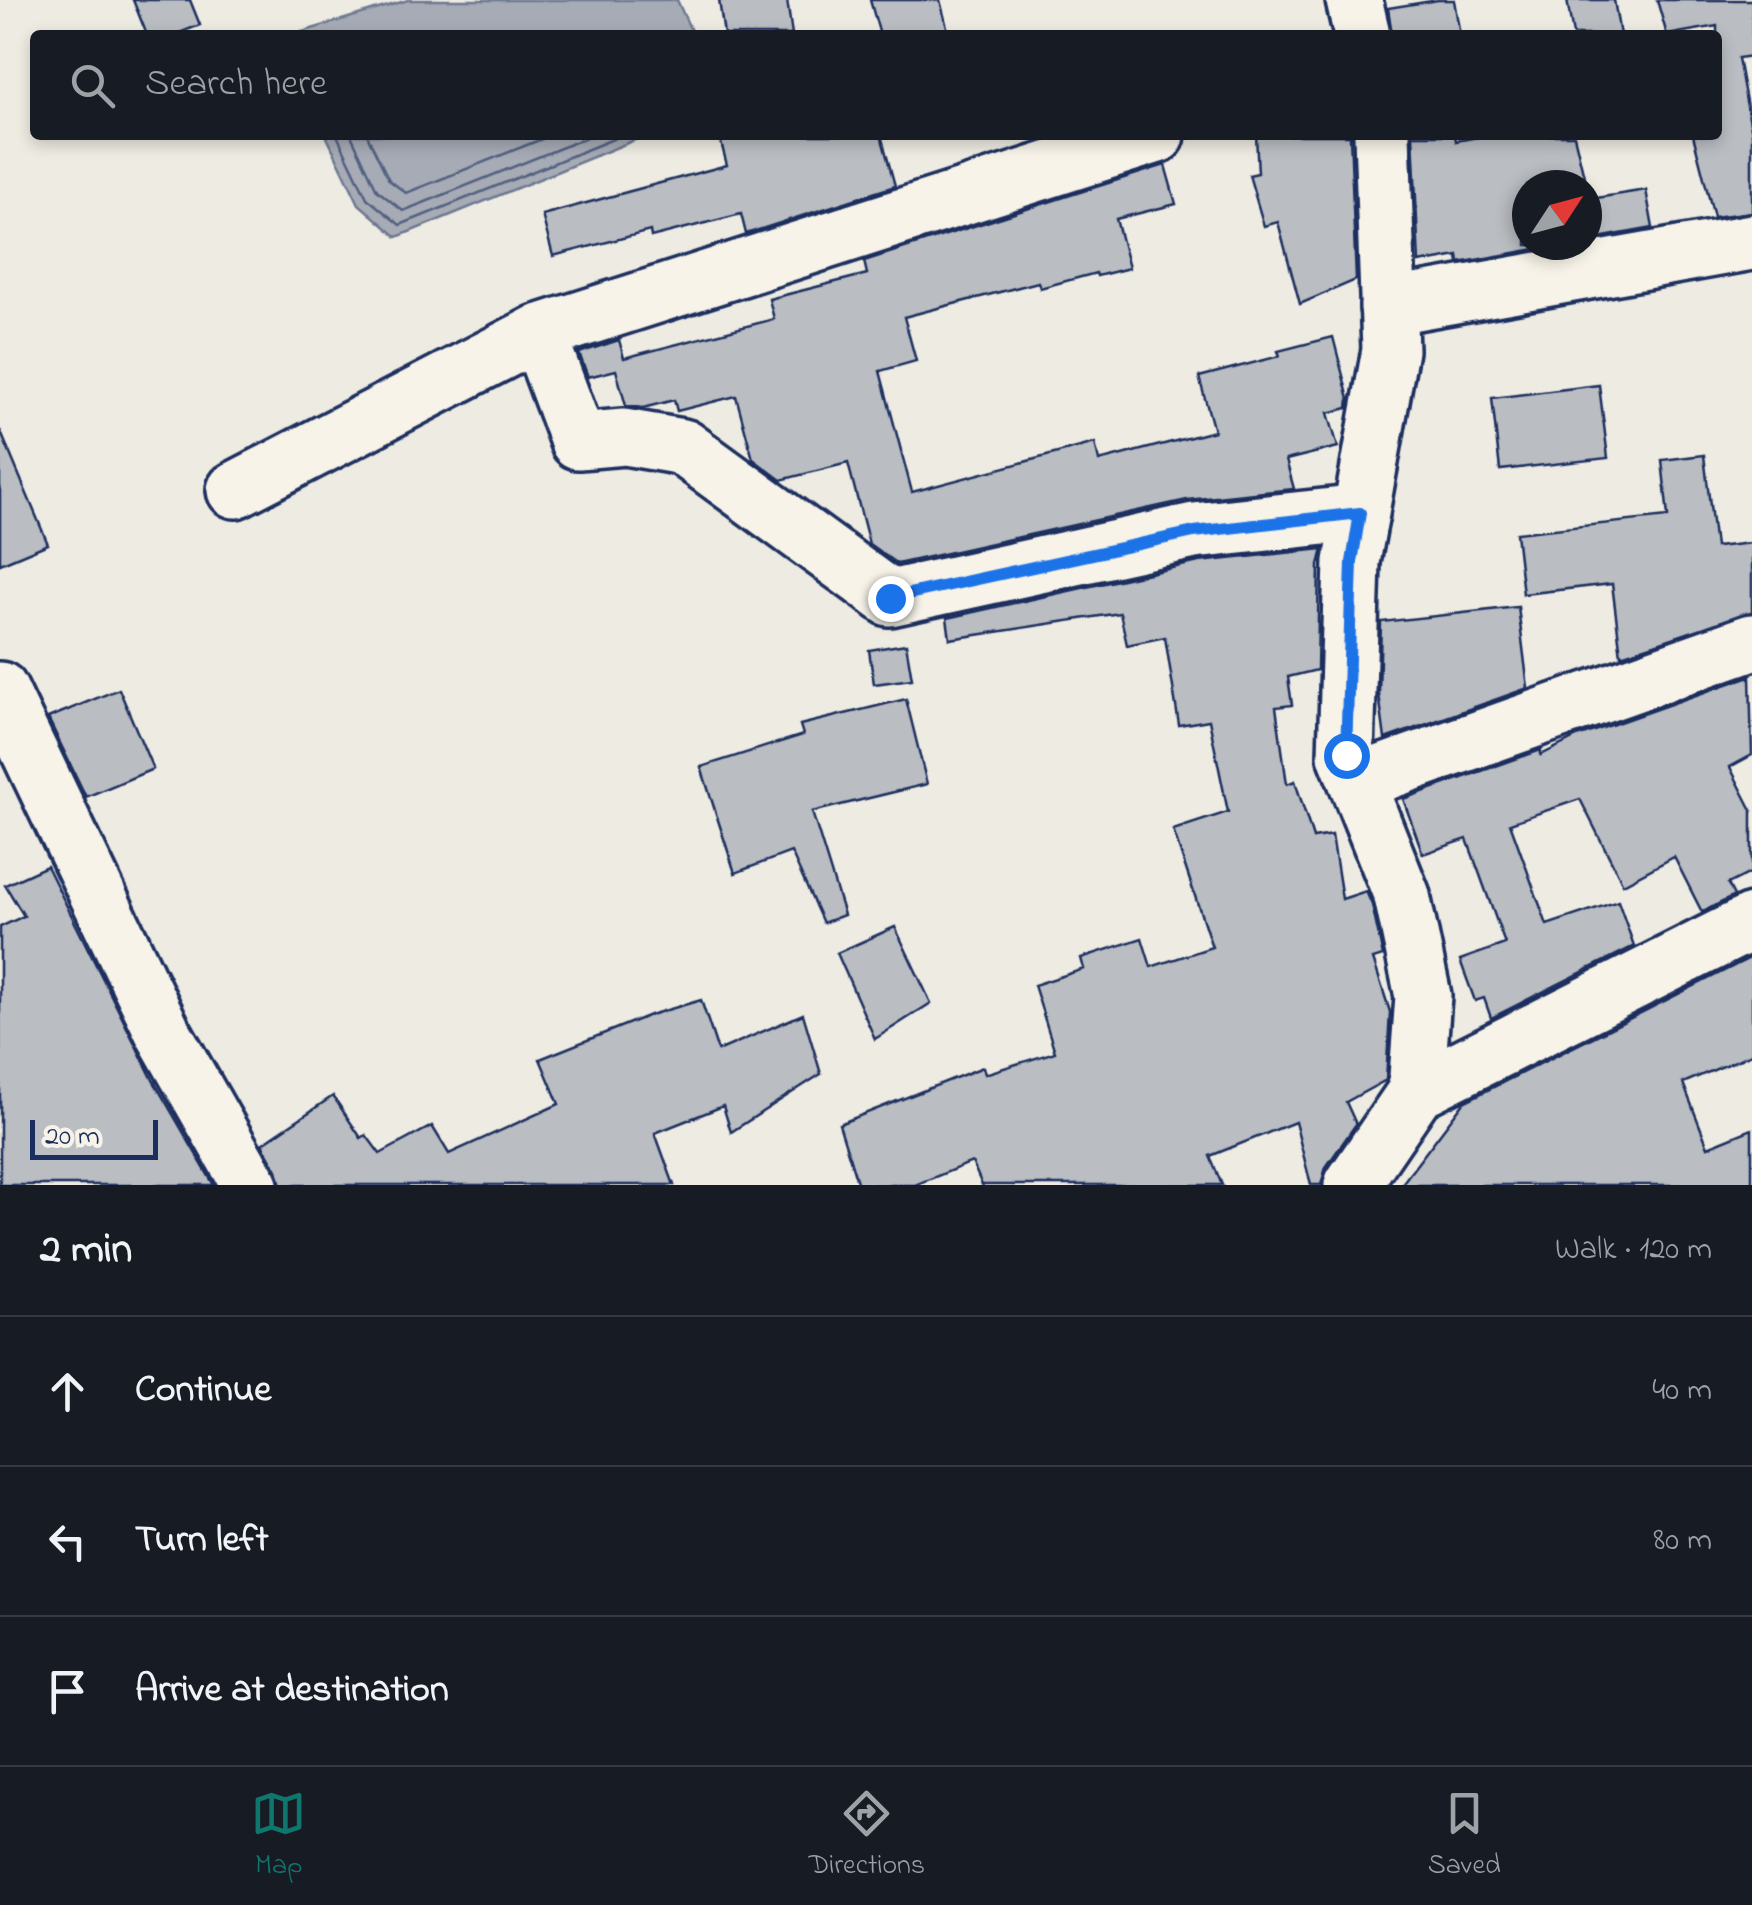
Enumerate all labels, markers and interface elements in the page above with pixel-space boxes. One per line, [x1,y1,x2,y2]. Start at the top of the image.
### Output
search box [30,30,1722,140]
text: Search here [145,57,327,113]
icon: search [65,58,120,113]
north arrow [1512,170,1602,260]
route end [868,576,914,622]
route start [1324,733,1370,779]
scale bar [30,1115,158,1160]
text: 20 m [45,1117,100,1158]
text: 2 min [40,1220,132,1281]
text: Walk · 120 m [1555,1227,1712,1274]
text: Continue [135,1363,271,1419]
icon: ahead [40,1364,95,1419]
text: 40 m [1652,1368,1712,1415]
text: Turn left [135,1513,268,1569]
icon: left [40,1514,95,1569]
text: 80 m [1653,1518,1712,1565]
text: Arrive at destination [135,1663,449,1719]
icon: arrive [40,1664,95,1719]
tab: Map [251,1786,306,1887]
tab: Directions [809,1786,925,1887]
tab: Saved [1428,1786,1501,1887]

